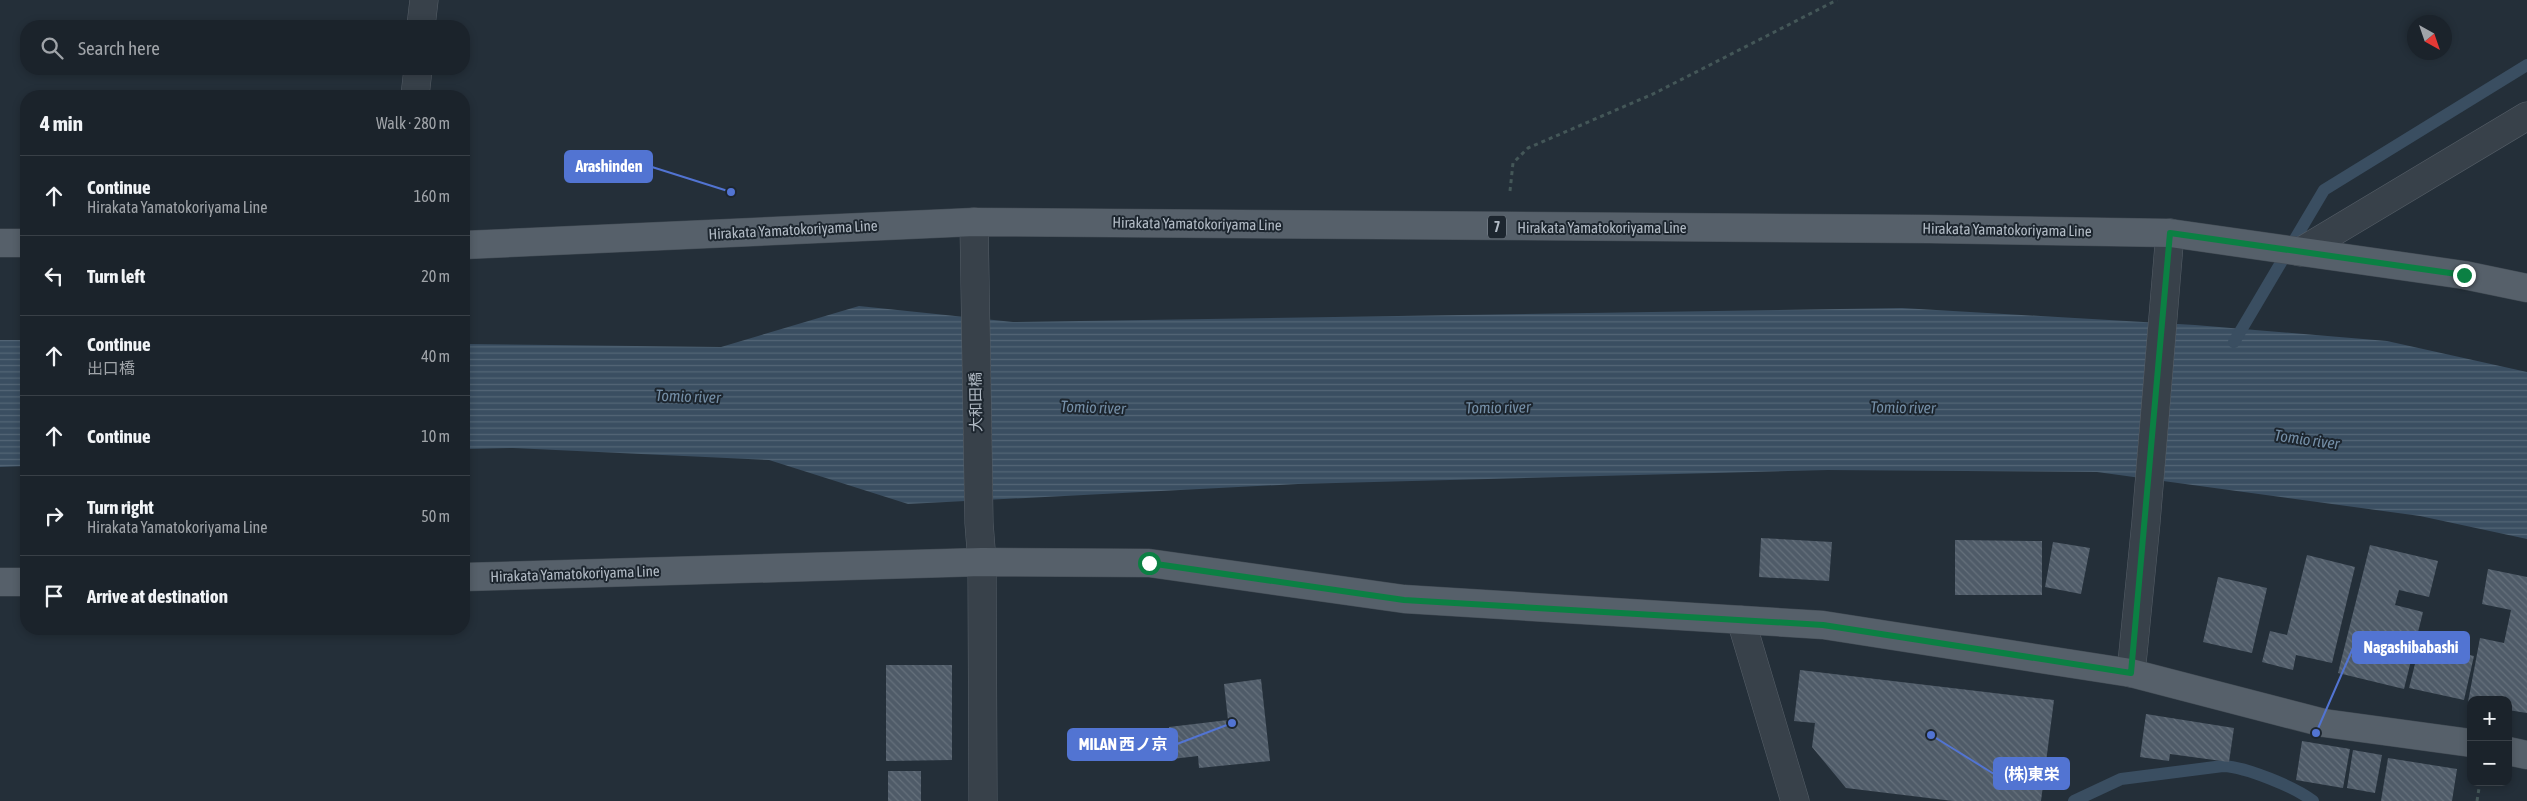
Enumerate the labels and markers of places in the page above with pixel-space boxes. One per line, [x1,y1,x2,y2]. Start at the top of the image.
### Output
callout: Arashinden [565,151,652,182]
callout: Nagashibabashi [2353,632,2469,663]
callout: MILAN 西ノ京 [1068,729,1177,760]
callout: (株)東栄 [1994,758,2069,789]

